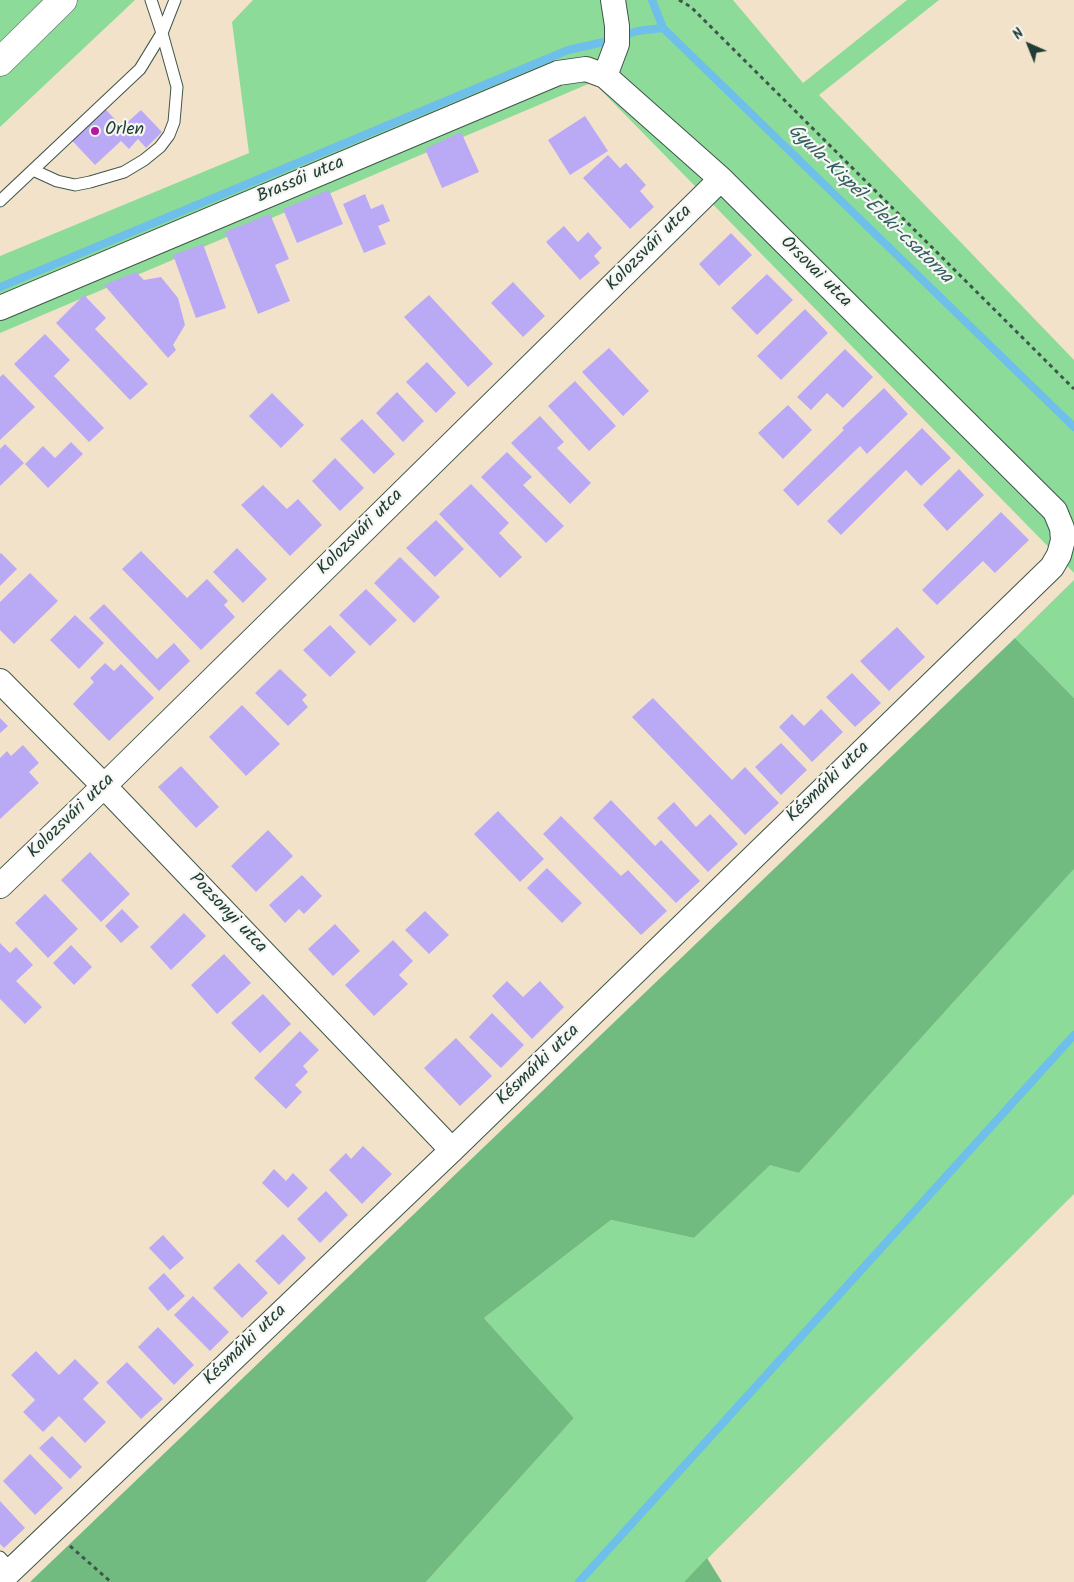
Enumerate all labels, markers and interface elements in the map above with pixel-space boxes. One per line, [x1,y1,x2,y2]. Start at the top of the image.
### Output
north arrow [1004,20,1054,70]
text: N [1008,23,1029,45]
place label: Orlen [105,120,144,142]
water label: Gyula-Kispél-Eleki-csatorna [782,120,956,290]
marker: Orlen [89,125,101,137]
street label: Brassói utca [254,153,348,209]
street label: Kolozsvári utca [603,202,697,296]
street label: Orsovai utca [775,233,855,313]
street label: Kolozsvári utca [314,486,408,580]
street label: Késmárki utca [783,738,875,828]
street label: Kolozsvári utca [24,770,120,864]
street label: Pozsonyi utca [183,869,271,959]
street label: Késmárki utca [493,1021,585,1111]
street label: Késmárki utca [200,1301,292,1391]

